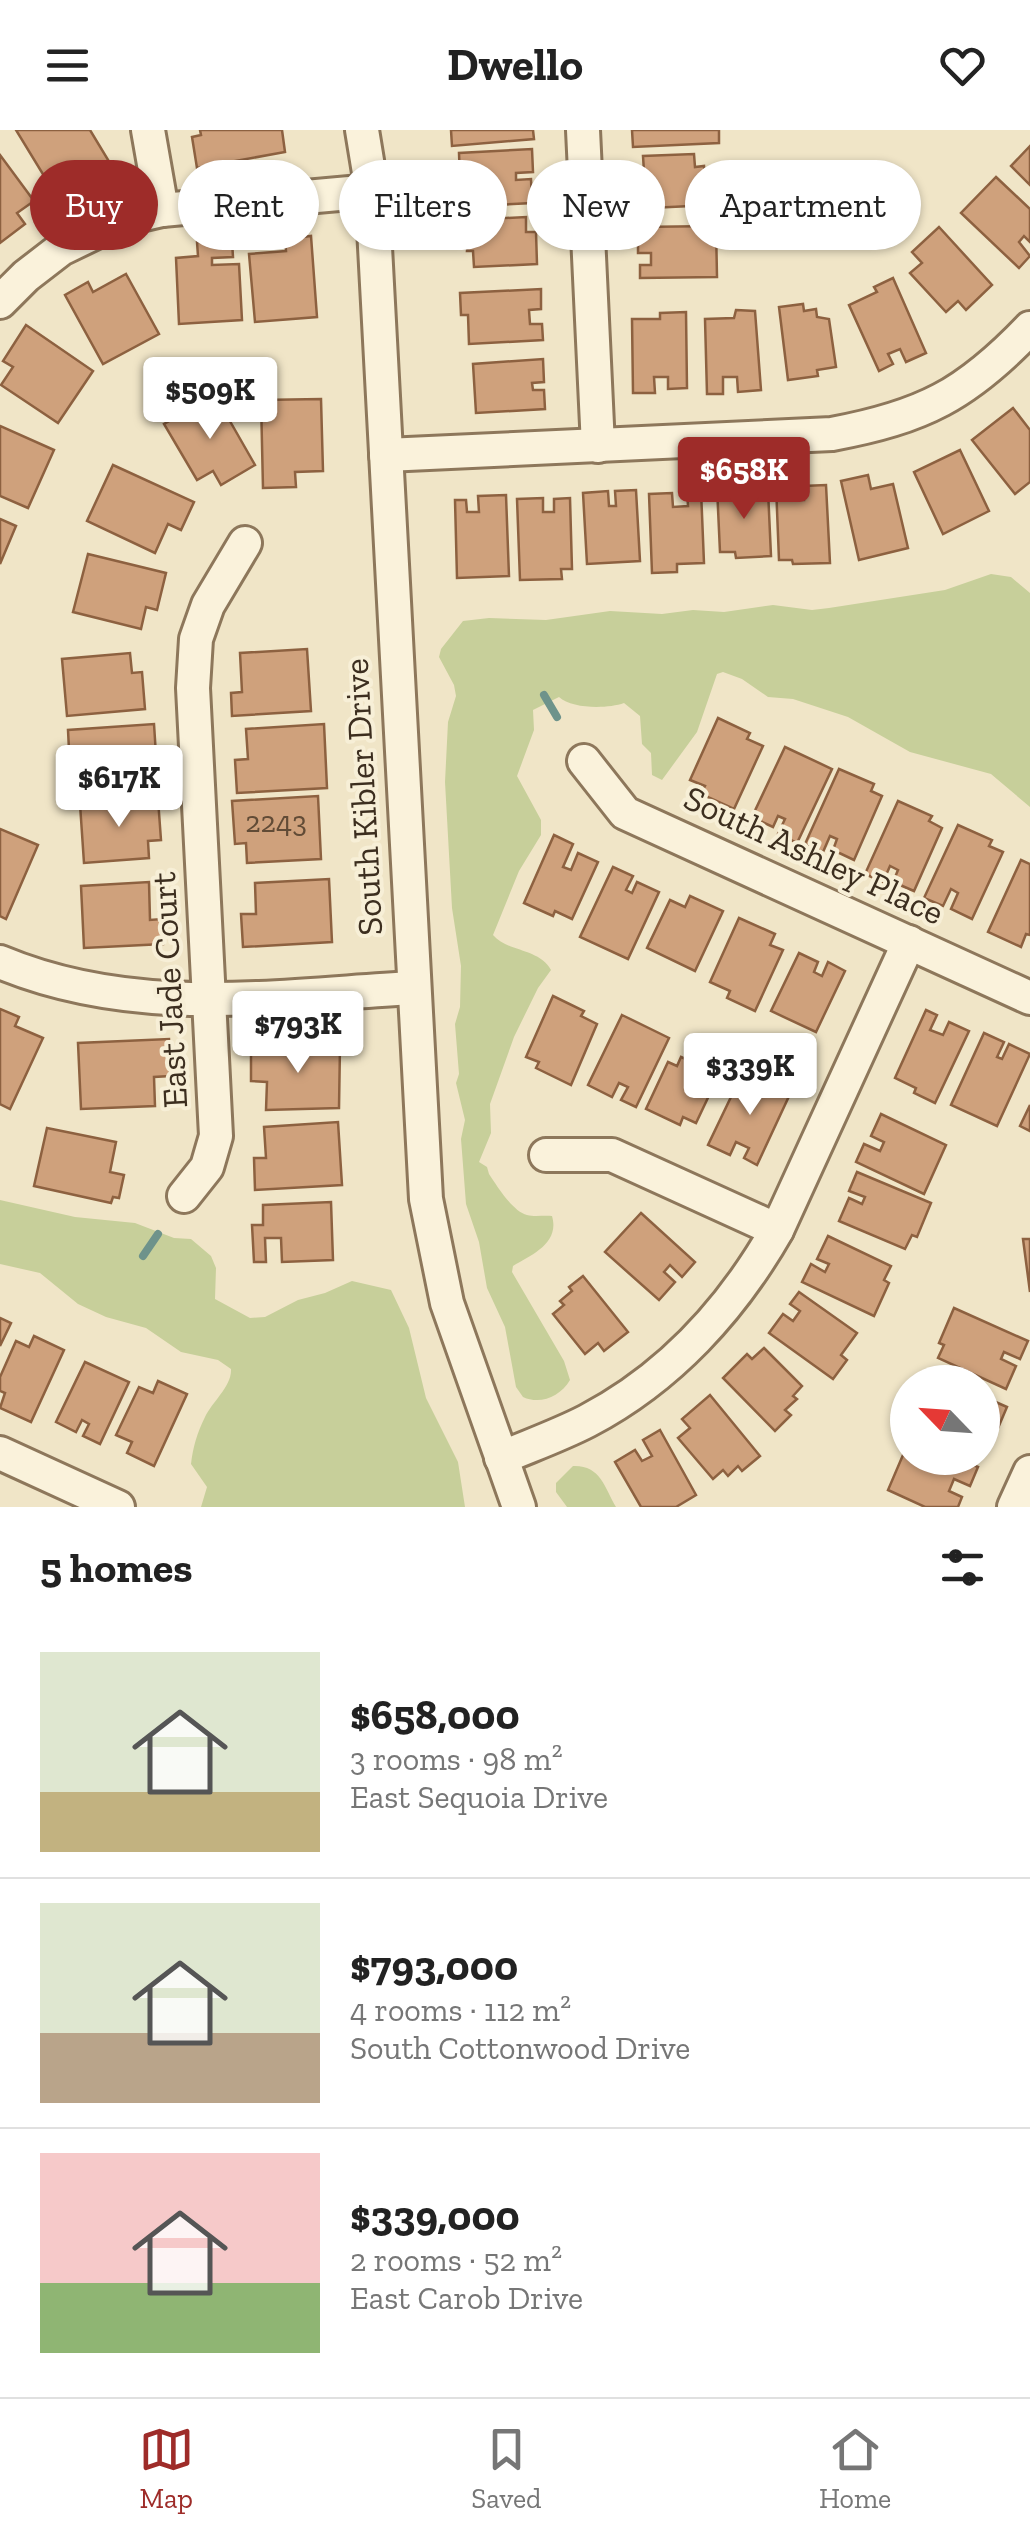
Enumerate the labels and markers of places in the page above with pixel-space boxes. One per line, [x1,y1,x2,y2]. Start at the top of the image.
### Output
pin: $509K [140,357,280,442]
pin: $658K [674,437,814,522]
pin: $617K [49,745,189,830]
pin: $793K [228,991,368,1076]
pin: $339K [680,1033,820,1118]

